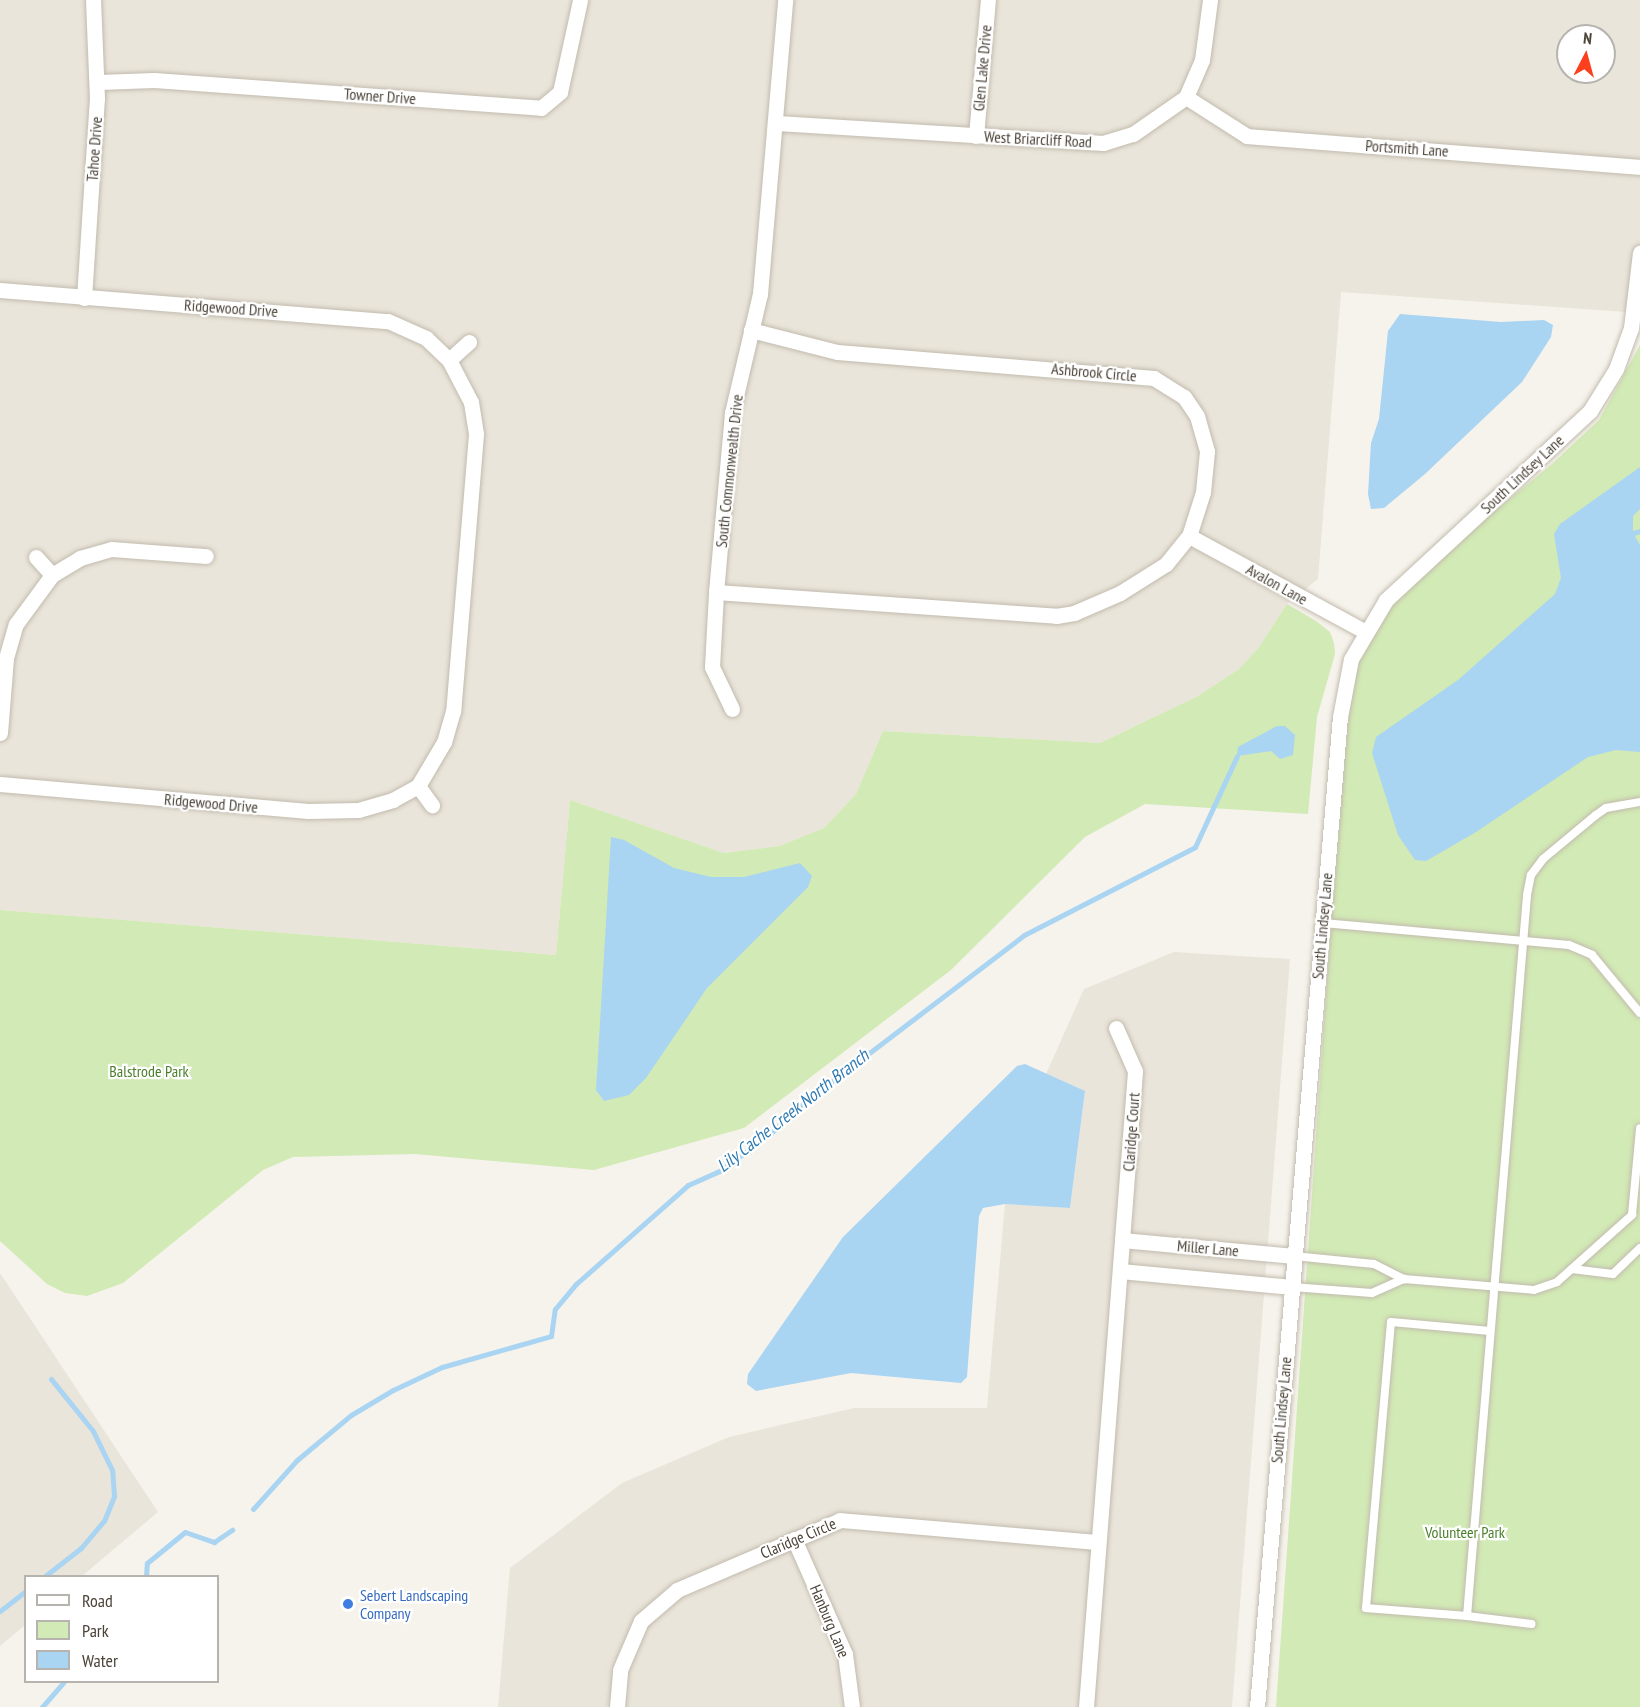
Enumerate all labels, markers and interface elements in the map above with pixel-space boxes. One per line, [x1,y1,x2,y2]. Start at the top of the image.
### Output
street label: Glen Lake Drive [969,24,995,112]
north arrow [1556,24,1616,84]
text: N [1582,28,1593,48]
street label: Towner Drive [343,84,417,108]
street label: Tahoe Drive [82,116,106,182]
street label: West Briarcliff Road [984,127,1092,151]
street label: Portsmith Lane [1365,136,1449,160]
street label: Ridgewood Drive [183,295,279,321]
street label: Ashbrook Circle [1050,359,1138,385]
street label: South Commonwealth Drive [711,393,747,549]
street label: South Lindsey Lane [1476,430,1568,518]
street label: Avalon Lane [1243,559,1311,609]
street label: Ridgewood Drive [163,789,259,817]
street label: South Lindsey Lane [1308,872,1336,980]
water label: Lily Cache Creek North Branch [712,1045,874,1177]
park label: Balstrode Park [109,1061,189,1081]
street label: Claridge Court [1119,1092,1143,1172]
street label: Miller Lane [1176,1236,1240,1260]
street label: South Lindsey Lane [1267,1356,1295,1464]
street label: Claridge Circle [757,1513,839,1563]
park label: Volunteer Park [1425,1522,1505,1542]
legend [24,1575,219,1683]
street label: Hanburg Lane [806,1582,854,1660]
place label: Sebert Landscaping Company [360,1585,468,1623]
text: Road [82,1589,113,1612]
marker: Sebert Landscaping Company [341,1597,355,1611]
text: Park [82,1619,109,1642]
text: Water [82,1649,118,1672]

